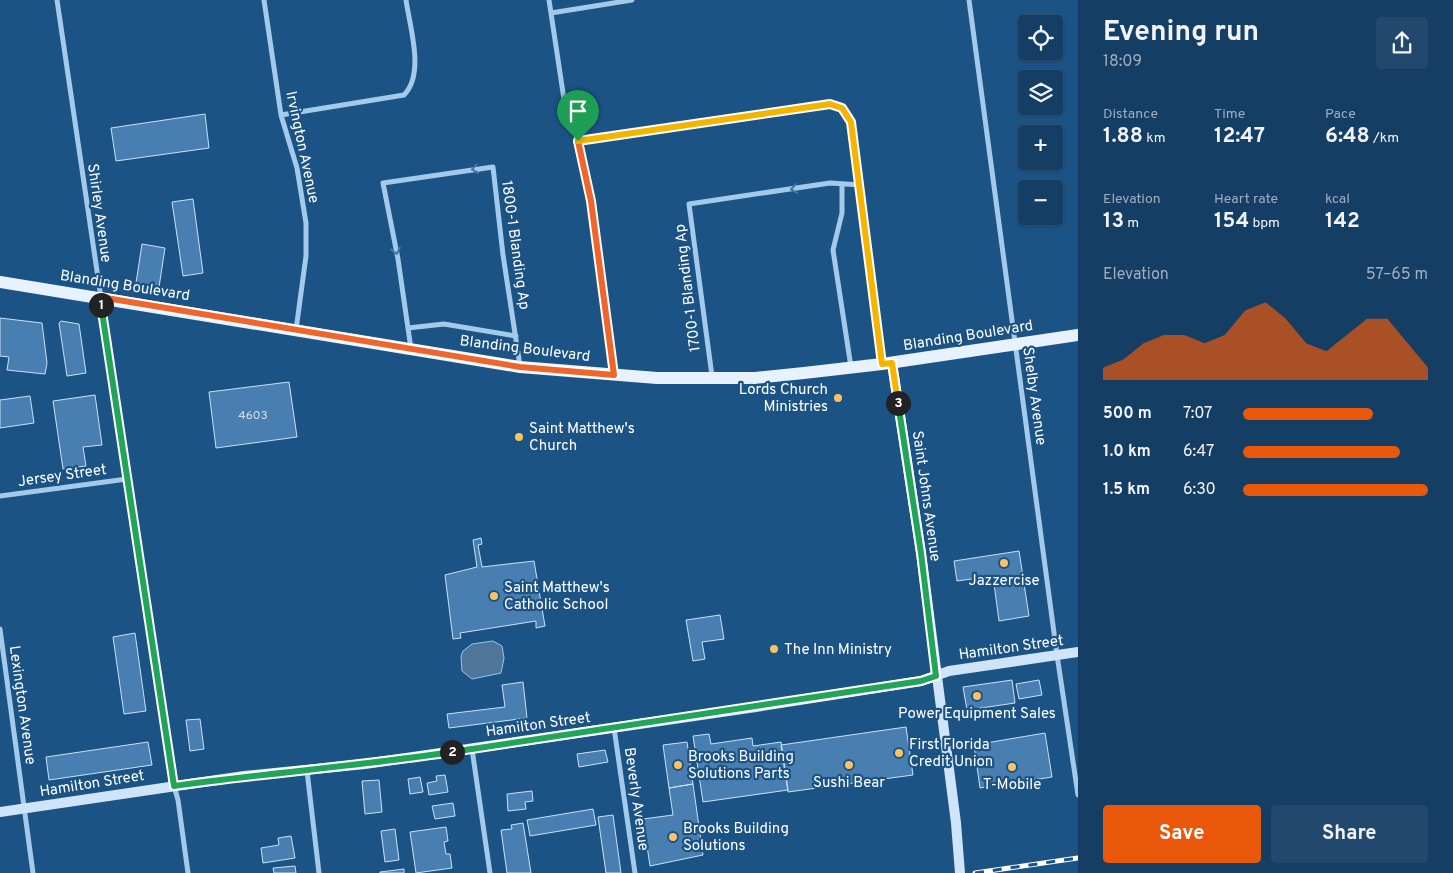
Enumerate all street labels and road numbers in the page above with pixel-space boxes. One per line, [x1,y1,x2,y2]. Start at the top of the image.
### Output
street label: Irvington Avenue [280,90,323,205]
street label: Shirley Avenue [82,163,115,264]
street label: 1800-1 Blanding Ap [496,179,533,311]
street label: 1700-1 Blanding Ap [671,223,706,353]
street label: Blanding Boulevard [58,267,191,306]
street label: Blanding Boulevard [902,317,1035,356]
street label: Blanding Boulevard [459,332,591,367]
street label: Shelby Avenue [1017,346,1050,447]
street label: Saint Johns Avenue [907,430,944,563]
street label: Jersey Street [17,461,108,492]
street label: Hamilton Street [958,632,1065,665]
street label: Lexington Avenue [4,644,39,766]
street label: Hamilton Street [485,709,592,742]
street label: Beverly Avenue [619,746,652,852]
street label: Hamilton Street [39,767,146,802]

